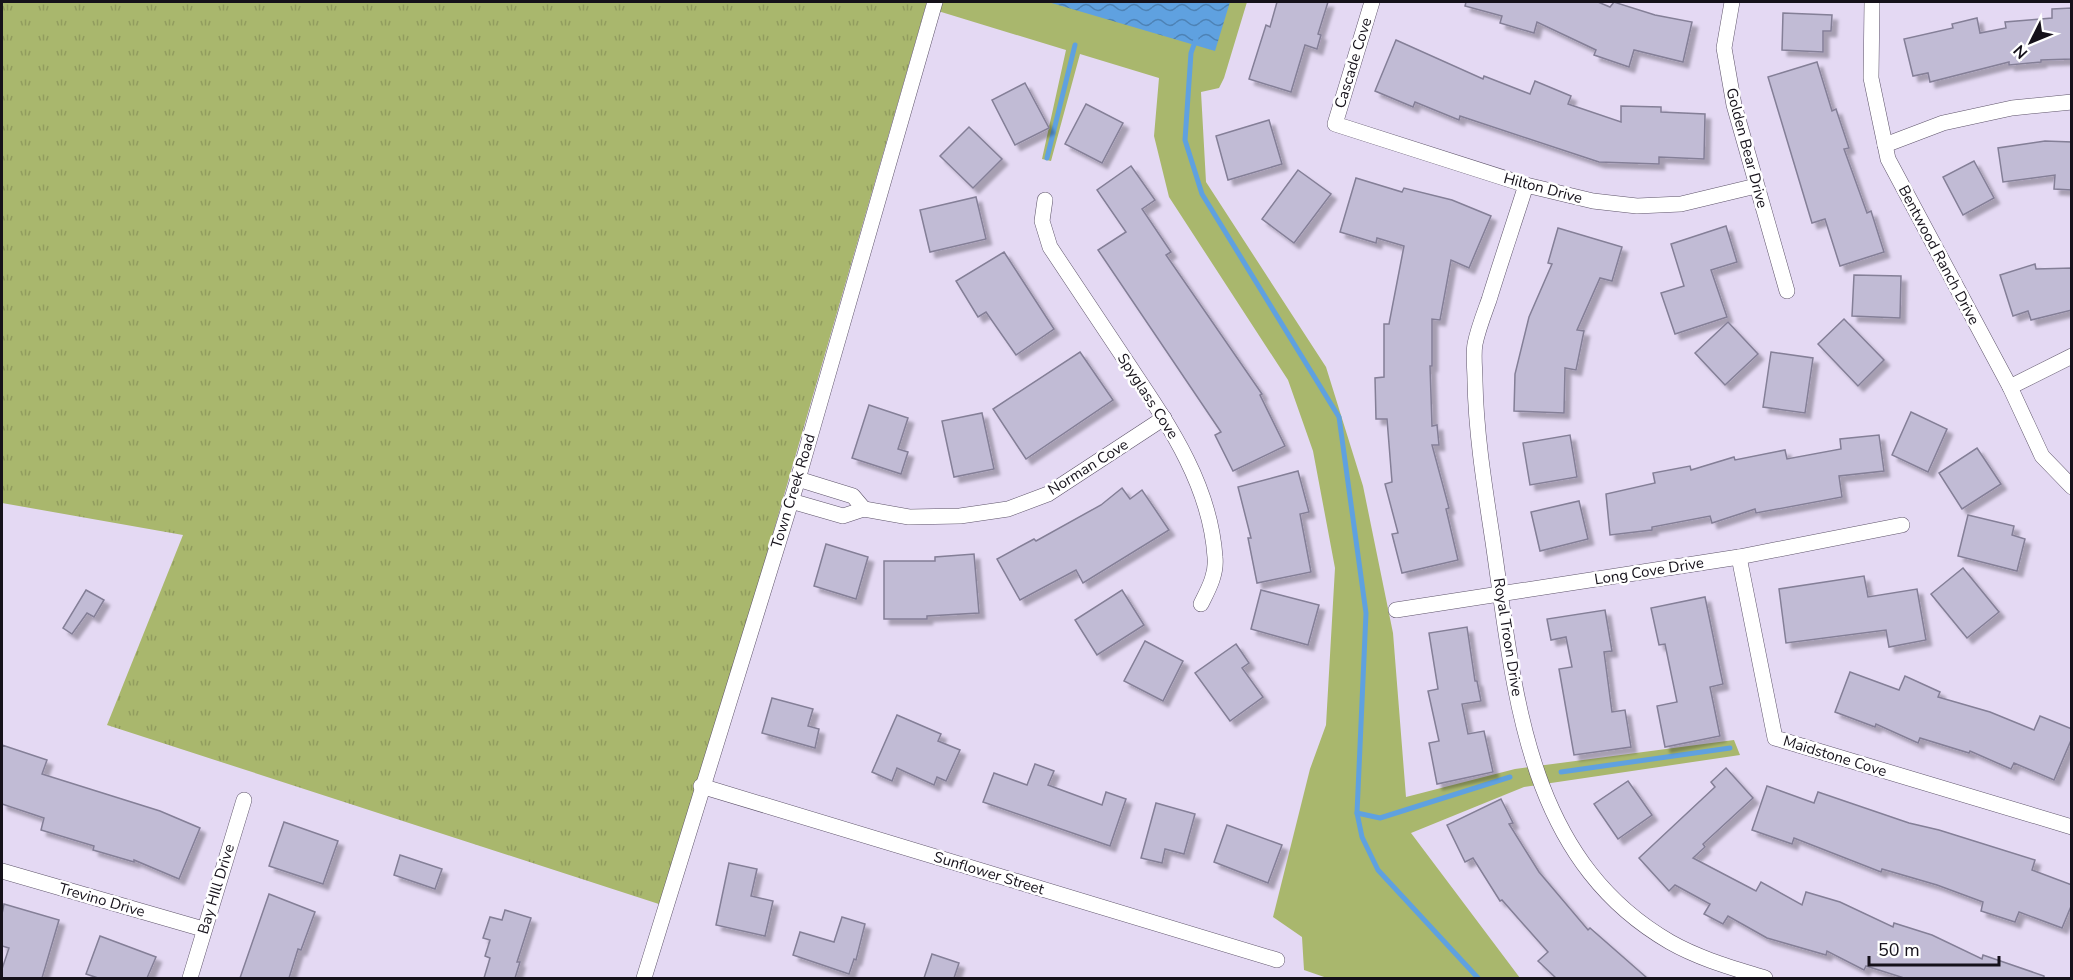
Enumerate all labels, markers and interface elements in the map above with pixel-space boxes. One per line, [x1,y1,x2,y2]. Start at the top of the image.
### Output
north arrow [2001,12,2061,72]
street label: Cascade Cove [1330,15,1376,111]
text: N [2009,40,2033,63]
street label: Golden Bear Drive [1721,86,1773,210]
street label: Hilton Drive [1501,168,1585,208]
street label: Bentwood Ranch Drive [1894,182,1984,328]
street label: Spyglass Cove [1113,349,1183,443]
street label: Town Creek Road [766,431,820,551]
street label: Norman Cove [1044,434,1132,500]
street label: Long Cove Drive [1593,552,1705,590]
street label: Royal Troon Drive [1489,576,1527,698]
street label: Maidstone Cove [1781,731,1889,781]
street label: Bay HIll Drive [193,842,239,936]
street label: Sunflower Street [931,847,1047,900]
street label: Trevino Drive [57,878,147,922]
scale bar [1869,929,2000,967]
text: 50 m [1878,938,1920,962]

